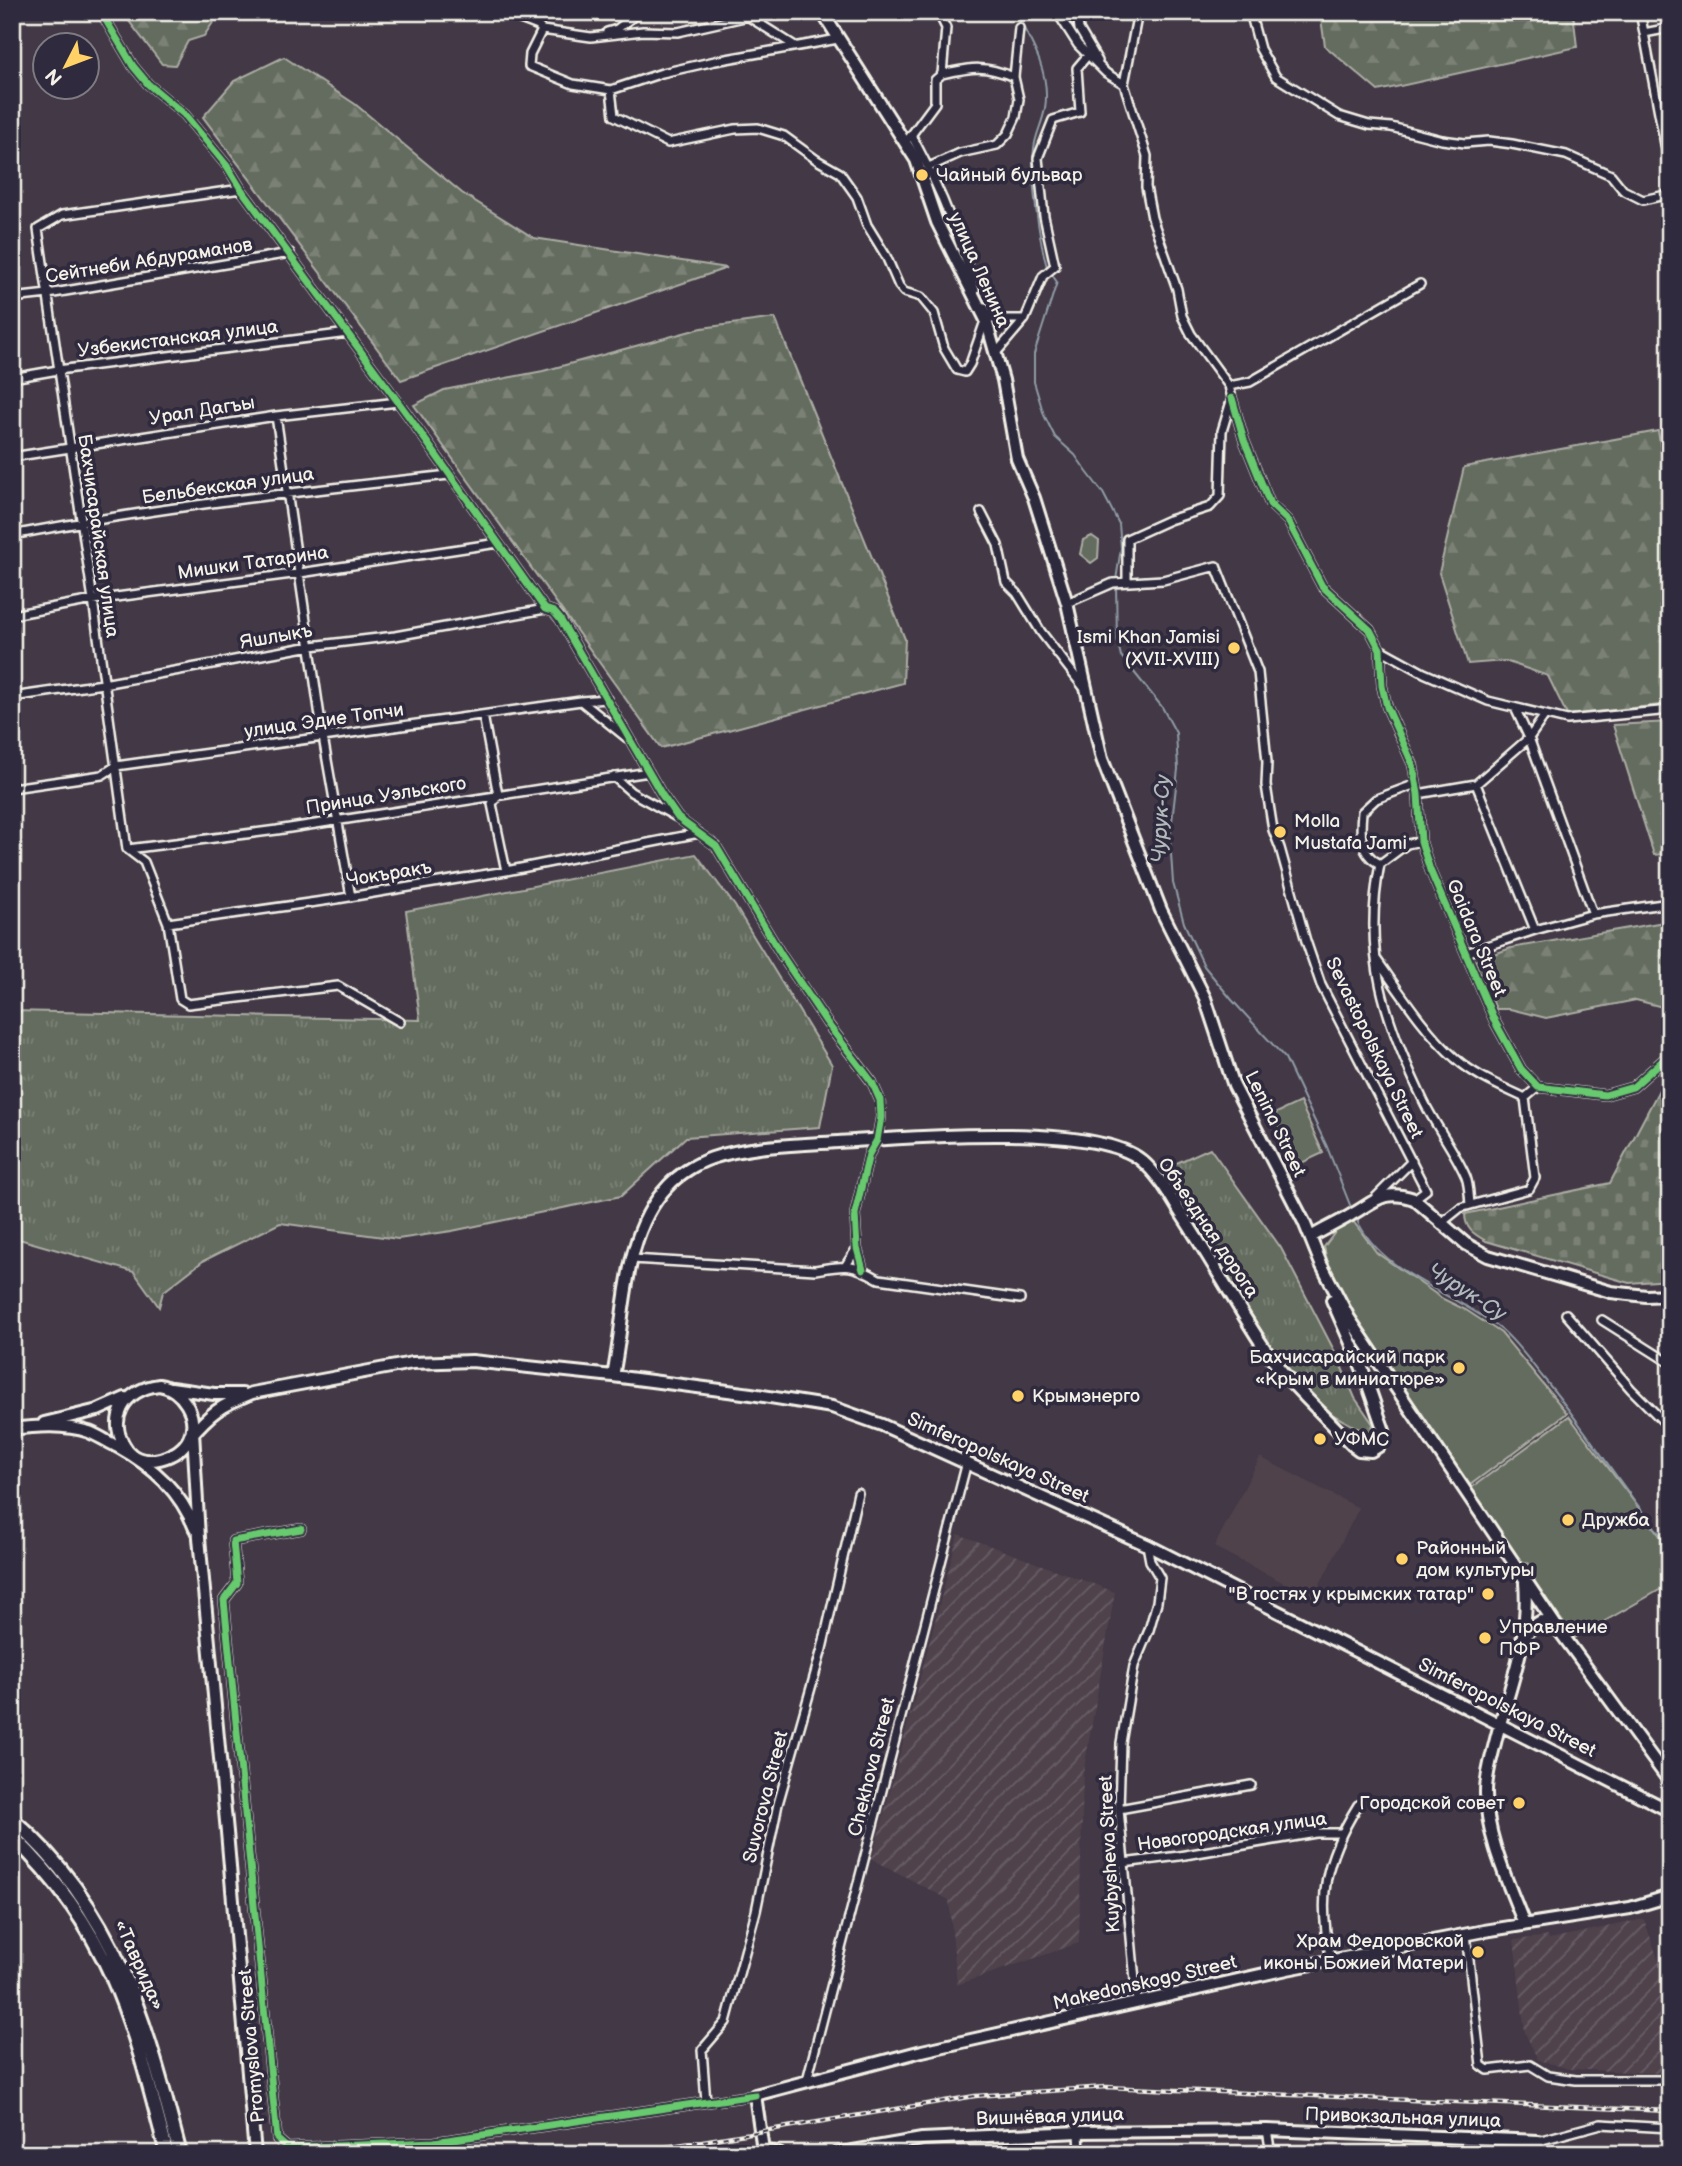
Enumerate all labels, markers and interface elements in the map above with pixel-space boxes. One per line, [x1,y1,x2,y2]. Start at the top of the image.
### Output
north arrow [32,32,102,102]
text: N [41,63,68,89]
place label: Чайный бульвар [936,164,1083,187]
marker: Чайный бульвар [914,167,930,183]
street label: улица Ленина [943,209,1015,331]
street label: Сейтнеби Абдураманов [44,233,254,289]
street label: Узбекистанская улица [77,315,279,363]
street label: Урал Дагъы [147,391,257,431]
street label: Бахчисарайская улица [72,433,124,639]
street label: Бельбекская улица [141,463,315,509]
street label: Мишки Татарина [176,541,330,585]
street label: Яшлыкъ [238,619,314,655]
place label: Ismi Khan Jamisi (XVII-XVIII) [1077,626,1220,671]
marker: Ismi Khan Jamisi (XVII-XVIII) [1226,640,1242,656]
street label: улица Эдие Топчи [243,698,405,744]
street label: Принца Уэльского [304,772,468,820]
water label: Чурук-Су [1146,773,1176,864]
place label: Molla Mustafa Jami [1294,810,1407,855]
marker: Molla Mustafa Jami [1272,824,1288,840]
street label: Чокъракъ [345,856,434,892]
street label: Gaidara Street [1441,876,1511,1000]
street label: Sevastopolskaya Street [1320,954,1428,1143]
street label: Lenina Street [1239,1067,1311,1181]
street label: Объездная дорога [1153,1154,1263,1302]
water label: Чурук-Су [1423,1258,1512,1327]
place label: Бахчисарайский парк «Крым в миниатюре» [1249,1346,1445,1391]
marker: Бахчисарайский парк «Крым в миниатюре» [1451,1360,1467,1376]
place label: Крымэнерго [1032,1385,1140,1408]
marker: Крымэнерго [1010,1388,1026,1404]
street label: Simferopolskaya Street [904,1408,1093,1509]
place label: УФМС [1334,1428,1389,1451]
marker: УФМС [1312,1431,1328,1447]
place label: Дружба [1582,1509,1650,1532]
marker: Дружба [1560,1512,1576,1528]
place label: Районный дом культуры [1416,1537,1534,1582]
marker: Районный дом культуры [1394,1551,1410,1567]
place label: "В гостях у крымских татар" [1229,1583,1474,1606]
marker: "В гостях у крымских татар" [1480,1586,1496,1602]
place label: Управление ПФР [1499,1616,1608,1661]
marker: Управление ПФР [1477,1630,1493,1646]
street label: Simferopolskaya Street [1414,1653,1600,1763]
street label: Chekhova Street [844,1695,900,1839]
street label: Suvorova Street [738,1728,794,1866]
street label: Kuybysheva Street [1094,1775,1126,1933]
place label: Городской совет [1359,1792,1505,1815]
marker: Городской совет [1511,1795,1527,1811]
street label: Новогородская улица [1136,1807,1328,1857]
street label: «Таврида» [109,1916,169,2014]
place label: Xрам Федоровской иконы Божией Матери [1263,1930,1464,1975]
marker: Xрам Федоровской иконы Божией Матери [1470,1944,1486,1960]
street label: Makedonskogo Street [1051,1951,1239,2015]
street label: Promyslova Street [234,1968,270,2124]
street label: Вишнёвая улица [976,2103,1124,2131]
street label: Привокзальная улица [1305,2103,1501,2133]

